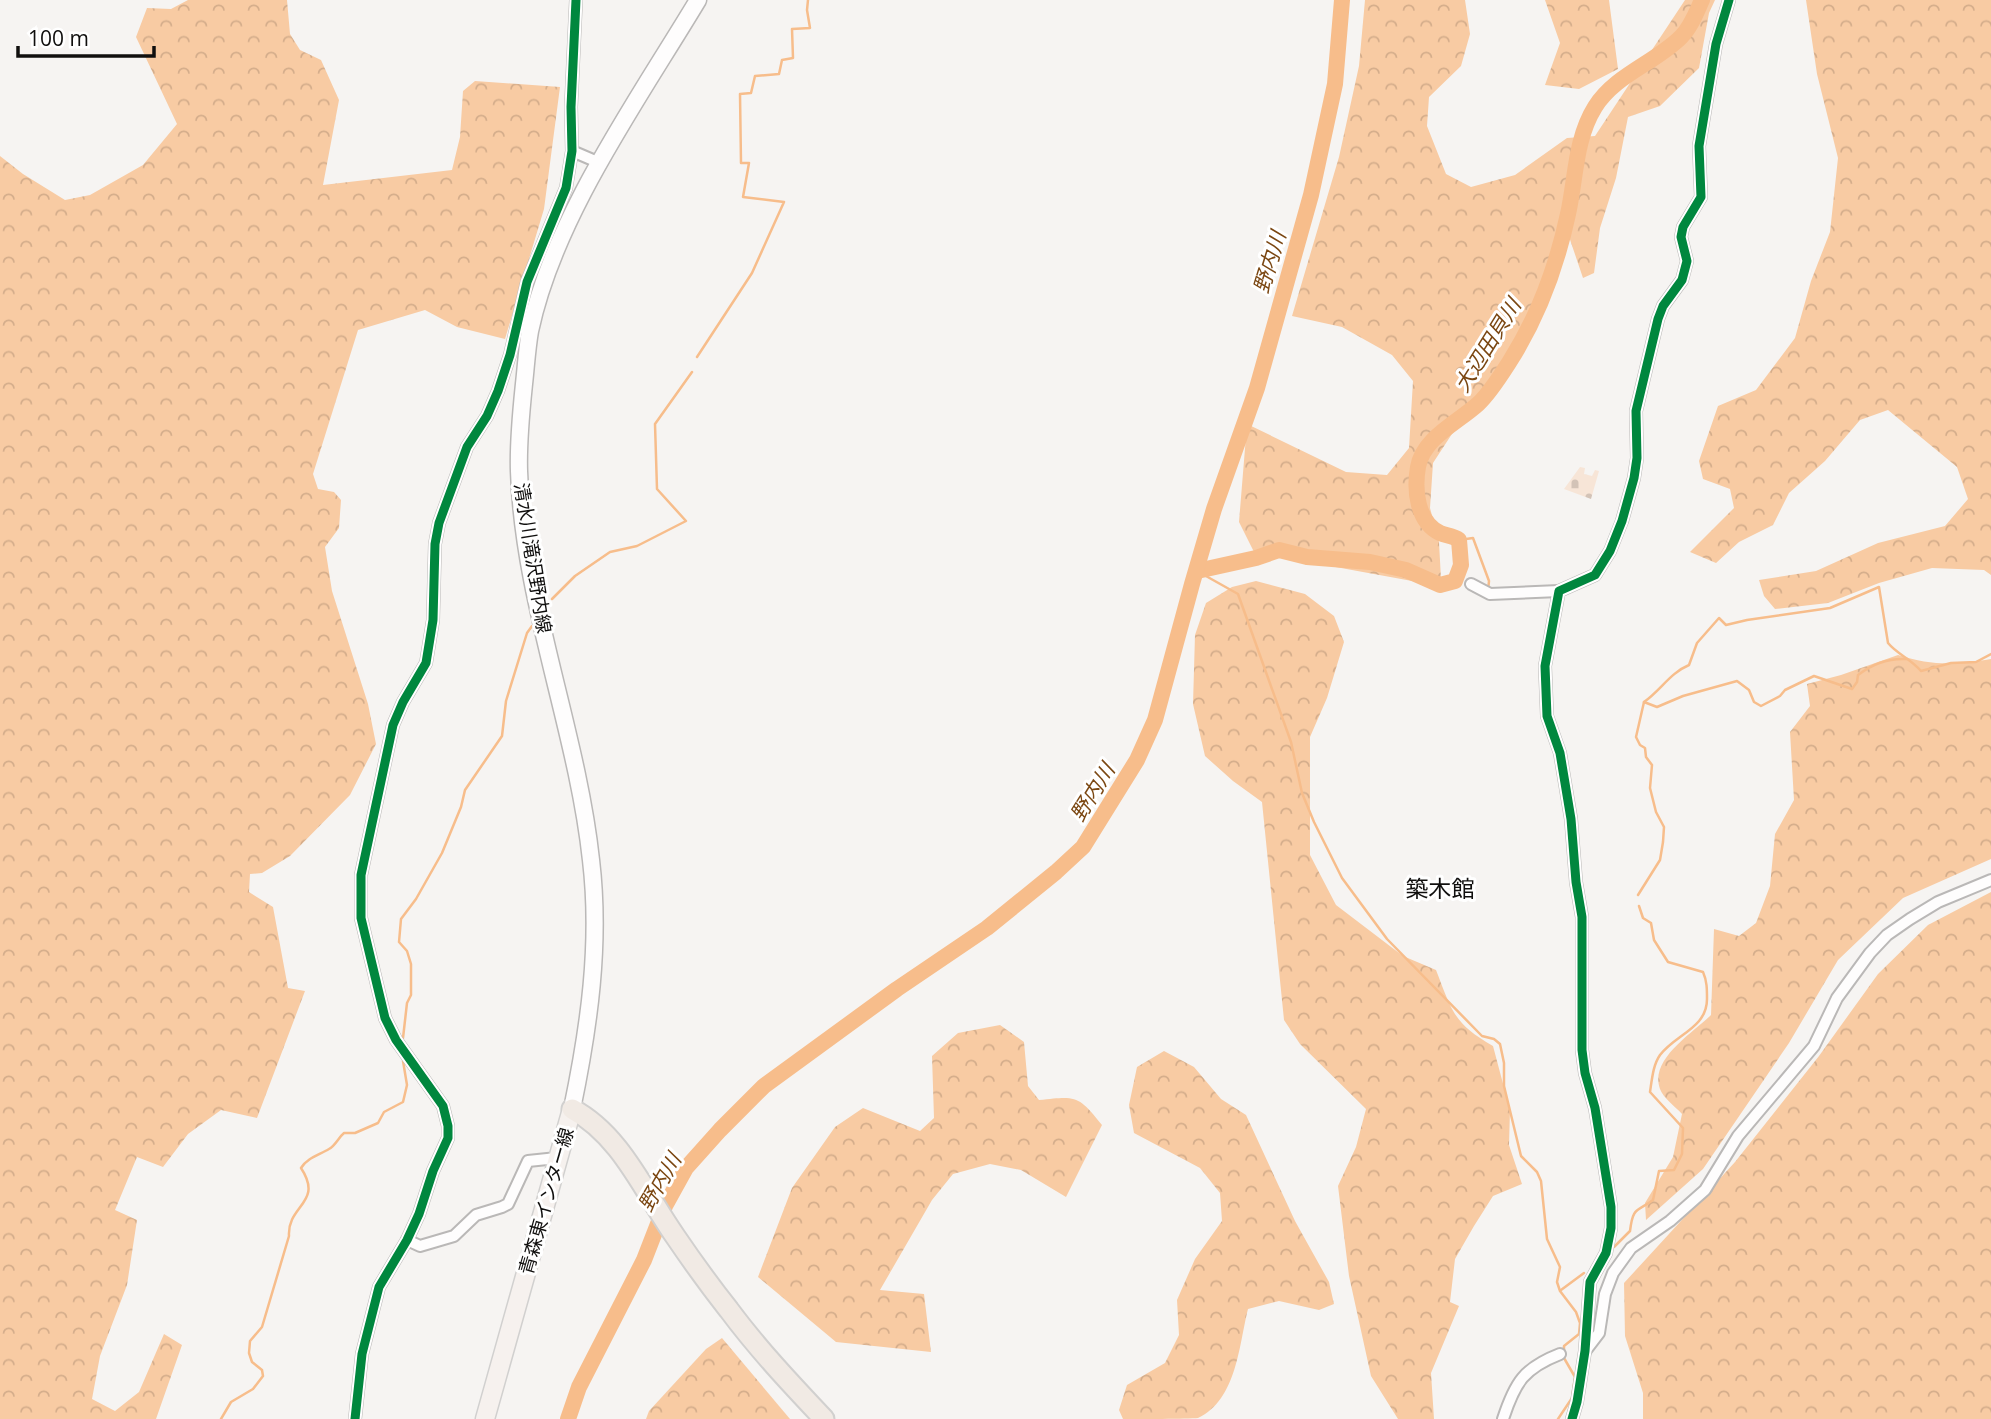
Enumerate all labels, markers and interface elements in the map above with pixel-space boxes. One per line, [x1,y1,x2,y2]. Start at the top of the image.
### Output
scale bar [18,14,154,58]
text: 100 m [28,24,89,52]
water label: 野内川 [1246,226,1292,296]
water label: 大辺田貝川 [1447,291,1528,397]
street label: 清水川滝沢野内線 [508,481,558,635]
water label: 野内川 [1063,756,1122,826]
district label: 築木館 [1406,872,1475,904]
street label: 青森東インター線 [513,1124,579,1278]
water label: 野内川 [631,1146,688,1216]

